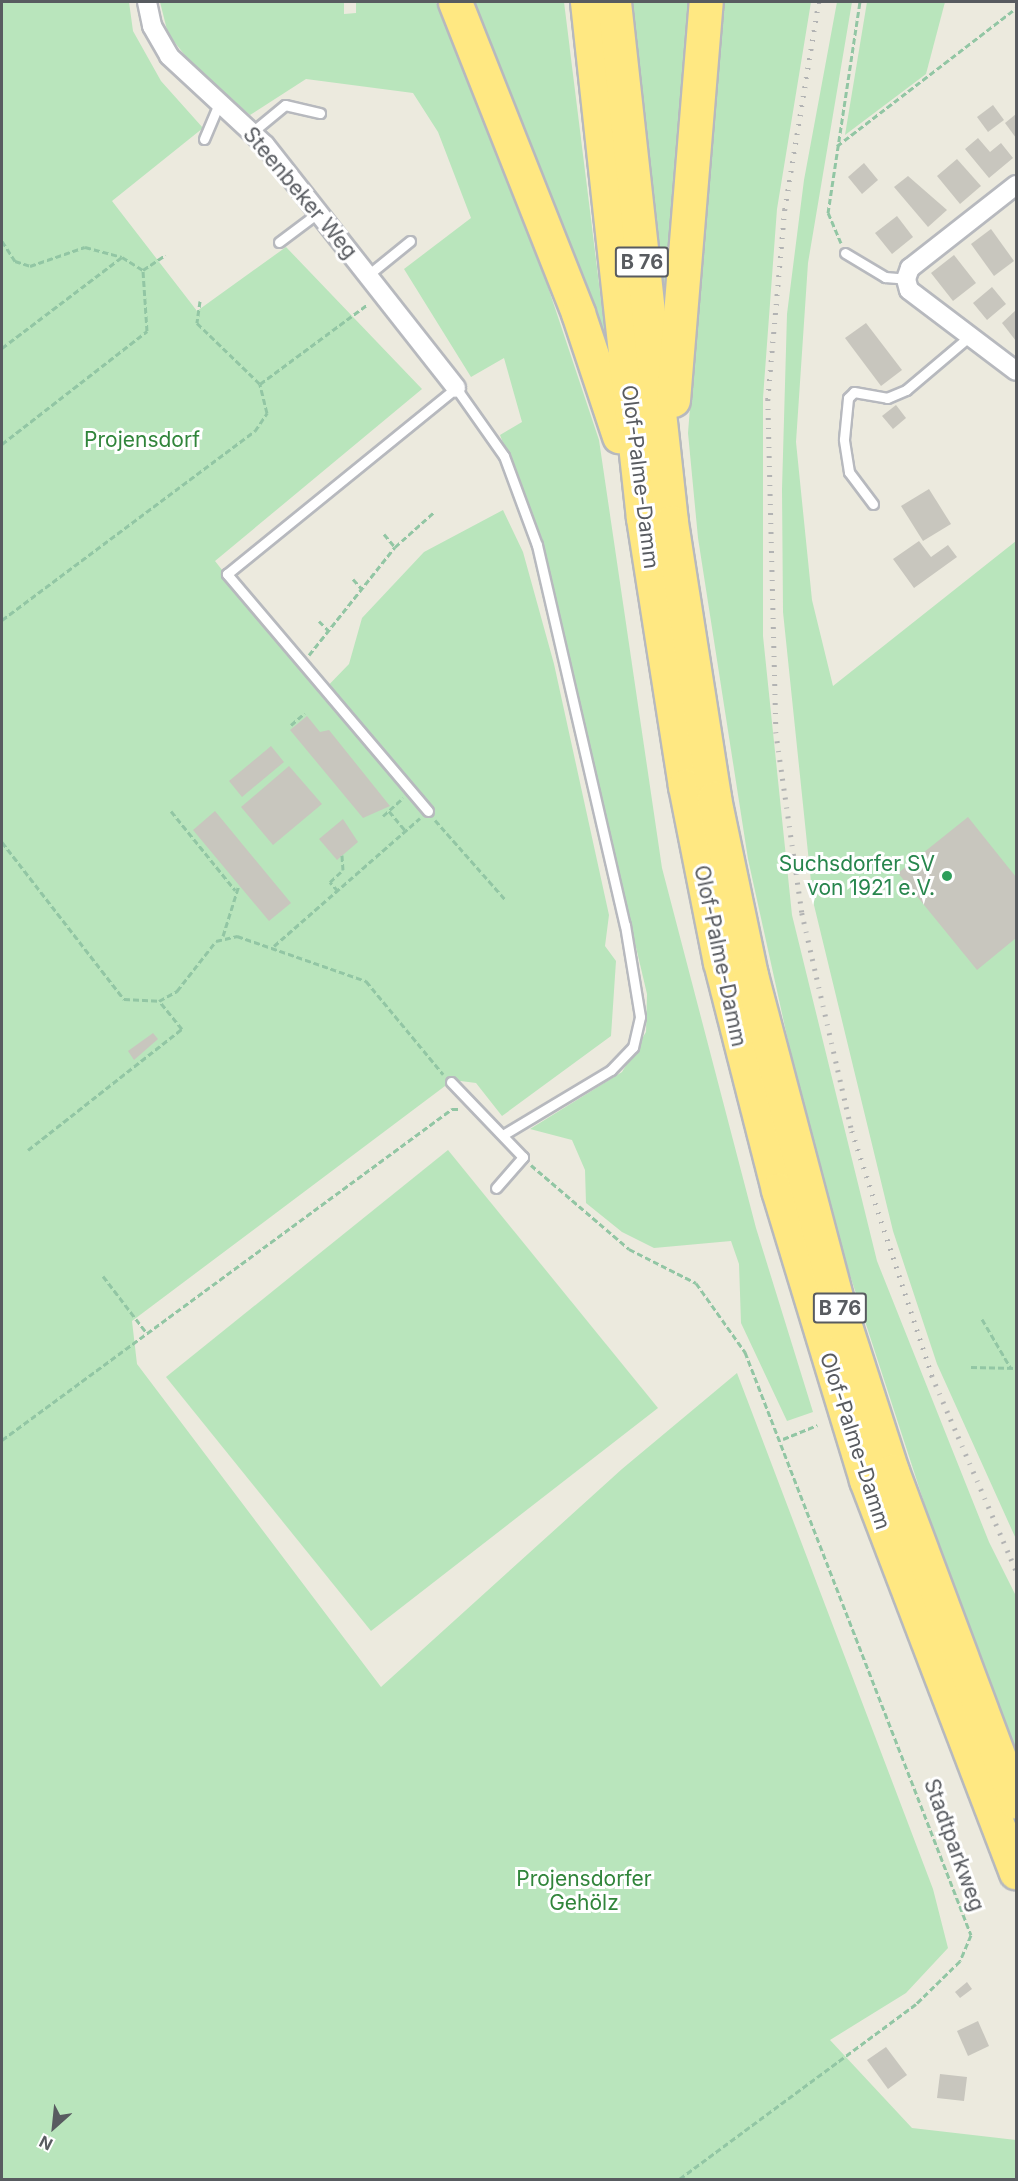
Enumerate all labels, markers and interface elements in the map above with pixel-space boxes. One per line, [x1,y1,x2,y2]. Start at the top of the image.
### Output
street label: Steenbeker Weg [238,122,362,264]
road number: B 76 [614,245,670,279]
street label: Olof-Palme-Damm [616,384,664,570]
park label: Projensdorf [84,427,200,453]
place label: Suchsdorfer SV von 1921 e.V. [779,851,935,901]
street label: Olof-Palme-Damm [688,863,752,1049]
marker: Suchsdorfer SV von 1921 e.V. [940,869,954,883]
road number: B 76 [812,1291,868,1325]
street label: Olof-Palme-Damm [814,1349,896,1533]
street label: Stadtparkweg [918,1775,990,1915]
park label: Projensdorfer Gehölz [516,1866,652,1916]
north arrow [24,2097,84,2157]
text: N [36,2131,56,2155]

